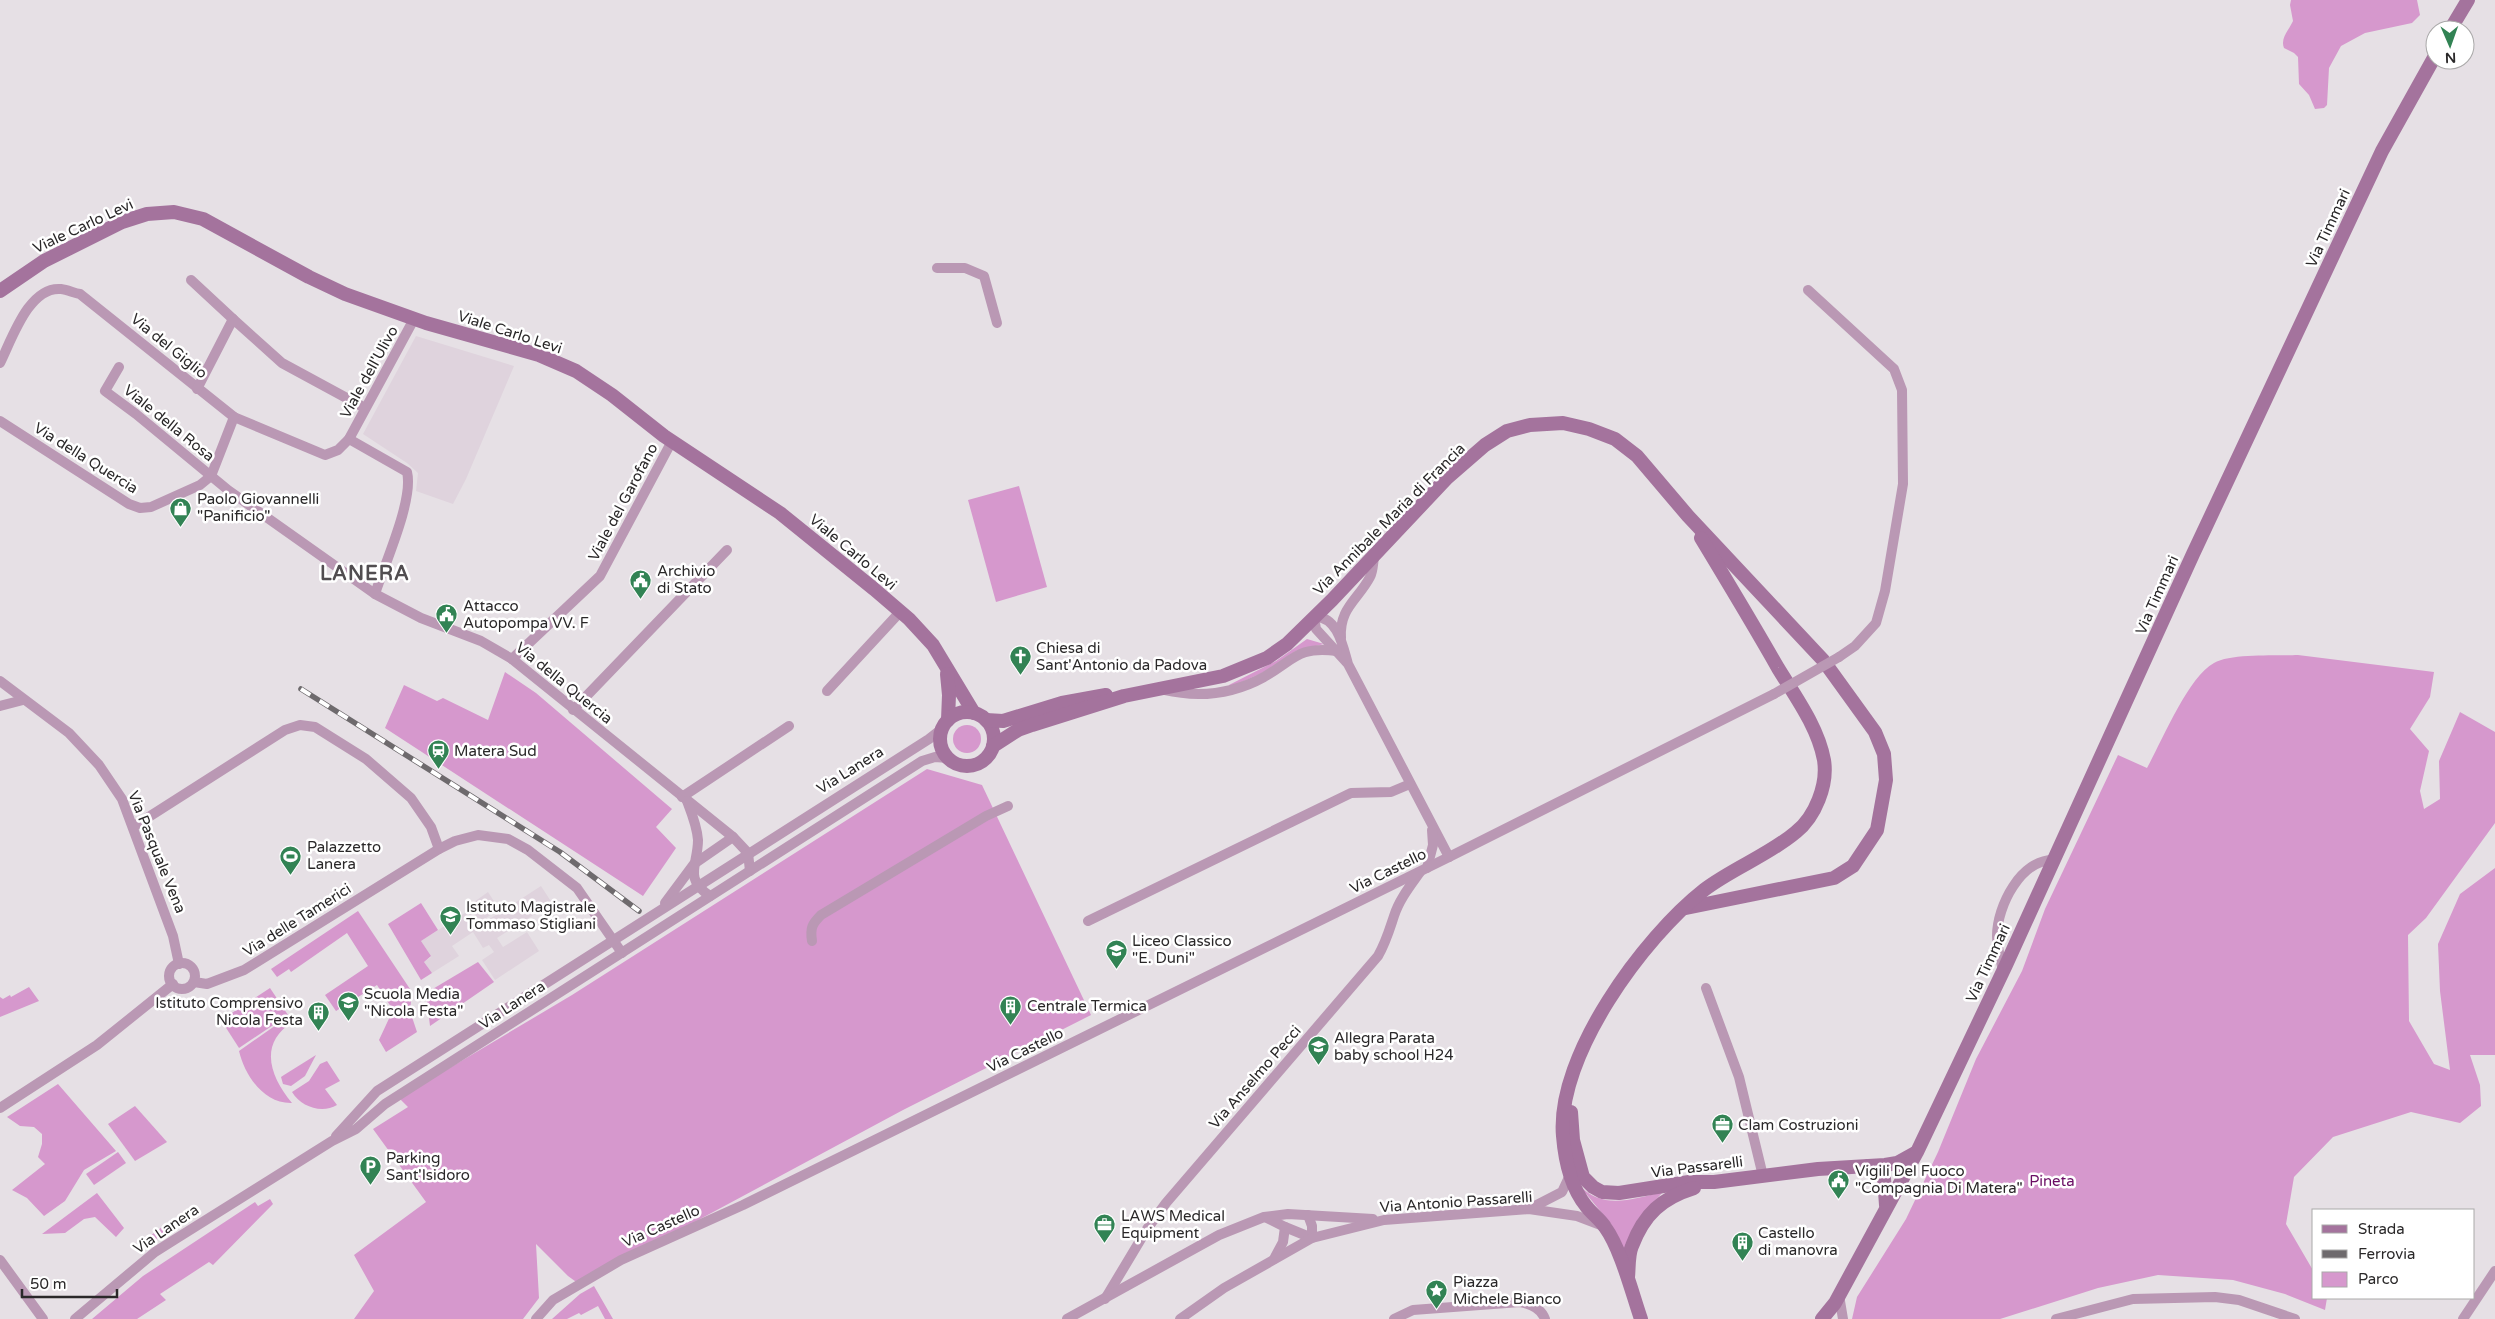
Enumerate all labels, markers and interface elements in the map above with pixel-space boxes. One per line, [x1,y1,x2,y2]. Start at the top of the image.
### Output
north arrow [2425,20,2475,70]
text: N [2445,49,2456,66]
street label: Via Timmari [2302,186,2354,270]
street label: Viale Carlo Levi [30,195,136,257]
street label: Viale Carlo Levi [456,307,564,357]
street label: Via del Giglio [127,310,211,382]
street label: Viale dell'Ulivo [336,323,402,421]
street label: Viale della Rosa [120,381,218,465]
street label: Via della Quercia [31,419,141,497]
street label: Via Annibale Maria di Francia [1309,439,1469,599]
street label: Viale del Garofano [584,440,662,564]
place label: Paolo Giovannelli "Panificio" [197,490,319,525]
shop icon: Paolo Giovannelli "Panificio" [169,496,193,527]
street label: Viale Carlo Levi [806,510,900,594]
street label: Via Timmari [2132,553,2182,637]
district label: LANERA [320,562,410,586]
place label: Archivio di Stato [657,562,715,597]
public building icon: Archivio di Stato [629,568,653,599]
place label: Attacco Autopompa VV. F [463,597,589,632]
public building icon: Attacco Autopompa VV. F [435,603,459,634]
street label: Via della Quercia [512,638,616,728]
place label: Chiesa di Sant'Antonio da Padova [1036,639,1207,674]
church icon: Chiesa di Sant'Antonio da Padova [1008,645,1032,676]
station icon: Matera Sud [426,739,450,770]
place label: Matera Sud [454,742,537,760]
street label: Via Lanera [813,742,887,798]
street label: Via Pasquale Vena [124,788,190,916]
place label: Palazzetto Lanera [307,838,381,873]
sports icon: Palazzetto Lanera [279,844,303,875]
street label: Via Castello [1347,845,1429,897]
street label: Via delle Tamerici [240,880,354,960]
place label: Istituto Magistrale Tommaso Stigliani [466,898,596,933]
school or university icon: Istituto Magistrale Tommaso Stigliani [438,904,462,935]
street label: Via Timmari [1962,921,2014,1005]
place label: Liceo Classico "E. Duni" [1132,932,1232,967]
school or university icon: Liceo Classico "E. Duni" [1104,938,1128,969]
street label: Via Lanera [476,977,548,1033]
place label: Scuola Media "Nicola Festa" [364,985,463,1020]
school or university icon: Scuola Media "Nicola Festa" [336,991,360,1022]
place label: Istituto Comprensivo Nicola Festa [155,994,303,1029]
building icon: Centrale Termica [999,994,1023,1025]
place label: Centrale Termica [1027,997,1147,1015]
building icon: Istituto Comprensivo Nicola Festa [307,1000,331,1031]
street label: Via Anselmo Pecci [1205,1022,1305,1132]
street label: Via Castello [984,1024,1066,1076]
place label: Allegra Parata baby school H24 [1334,1029,1454,1064]
school or university icon: Allegra Parata baby school H24 [1306,1035,1330,1066]
office icon: Clam Costruzioni [1710,1113,1734,1144]
place label: Clam Costruzioni [1738,1116,1859,1134]
place label: Parking Sant'Isidoro [386,1149,470,1184]
street label: Via Passarelli [1650,1152,1744,1182]
parking icon: Parking Sant'Isidoro [358,1155,382,1186]
place label: Vigili Del Fuoco "Compagnia Di Matera" [1855,1162,2023,1197]
public building icon: Vigili Del Fuoco "Compagnia Di Matera" [1827,1168,1851,1199]
park label: Pineta [2029,1172,2075,1190]
street label: Via Antonio Passarelli [1379,1188,1533,1216]
street label: Via Lanera [130,1201,202,1257]
street label: Via Castello [619,1201,703,1251]
place label: LAWS Medical Equipment [1121,1207,1225,1242]
legend [2312,1209,2475,1299]
office icon: LAWS Medical Equipment [1093,1213,1117,1244]
text: Strada [2358,1220,2405,1238]
place label: Castello di manovra [1758,1224,1838,1259]
building icon: Castello di manovra [1730,1230,1754,1261]
text: Ferrovia [2358,1245,2415,1263]
scale bar [22,1266,118,1298]
text: Parco [2358,1270,2399,1288]
place label: Piazza Michele Bianco [1453,1273,1561,1308]
text: 50 m [30,1275,67,1293]
place icon: Piazza Michele Bianco [1425,1279,1449,1310]

